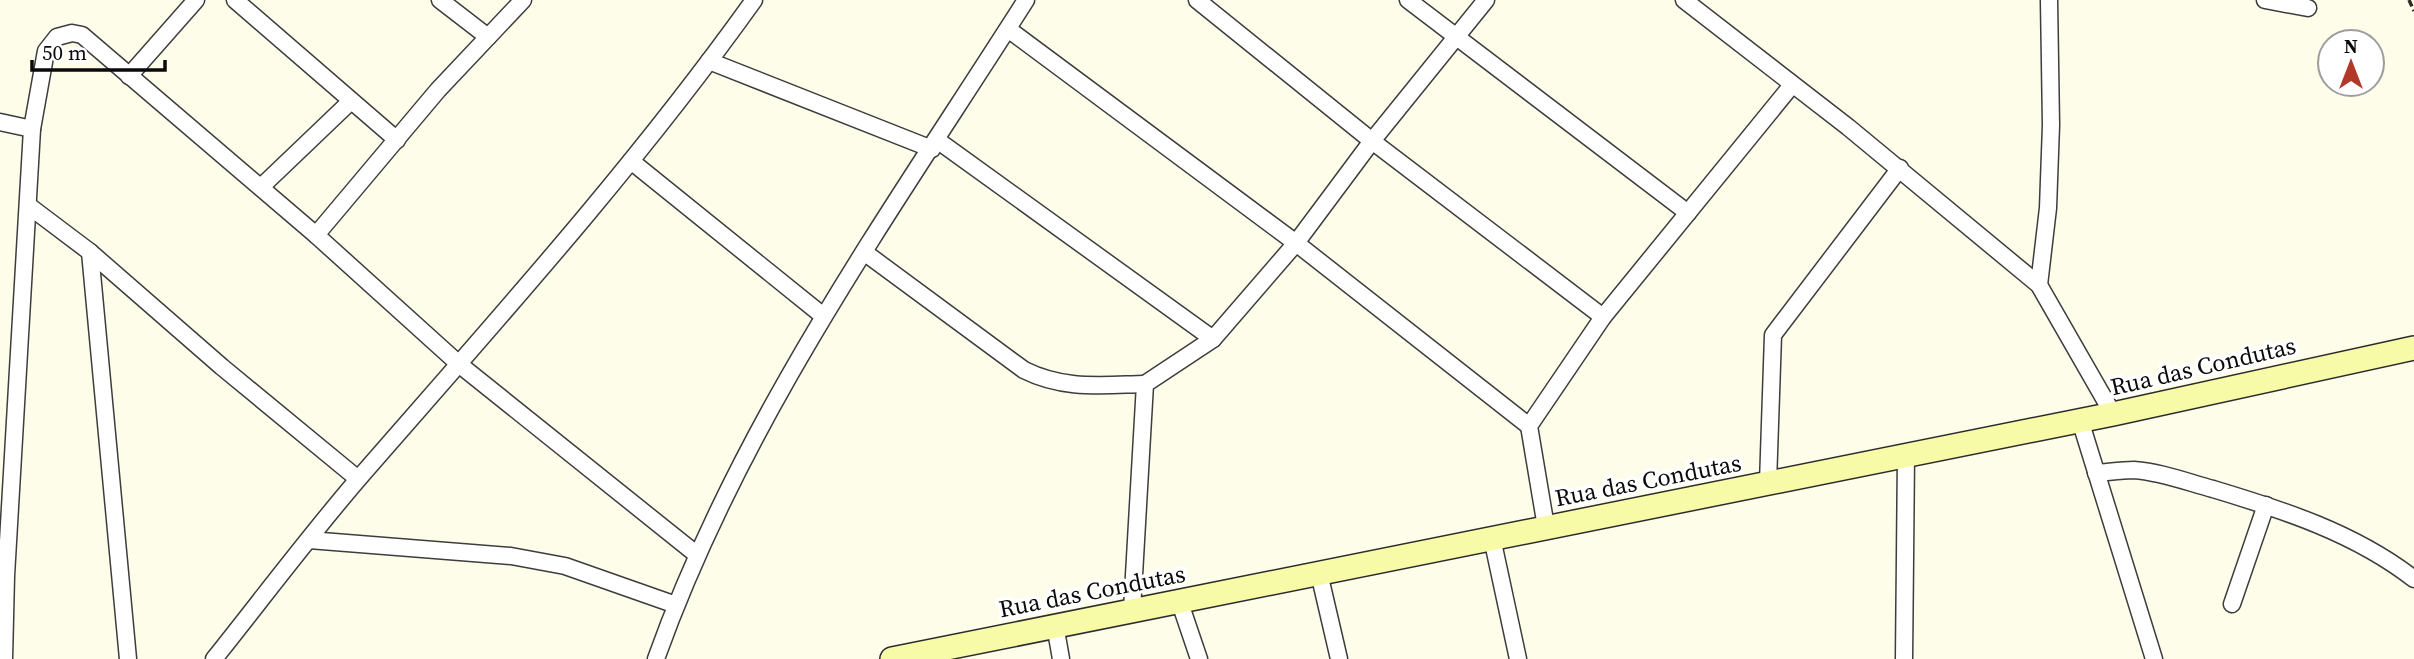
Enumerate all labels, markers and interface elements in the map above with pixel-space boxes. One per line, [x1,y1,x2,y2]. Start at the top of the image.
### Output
scale bar [32,28,164,72]
north arrow [2316,28,2386,98]
text: N [2344,33,2358,59]
text: 50 m [42,38,87,67]
street label: Rua das Condutas [2107,329,2299,403]
street label: Rua das Condutas [1552,446,1744,514]
street label: Rua das Condutas [996,557,1188,625]

